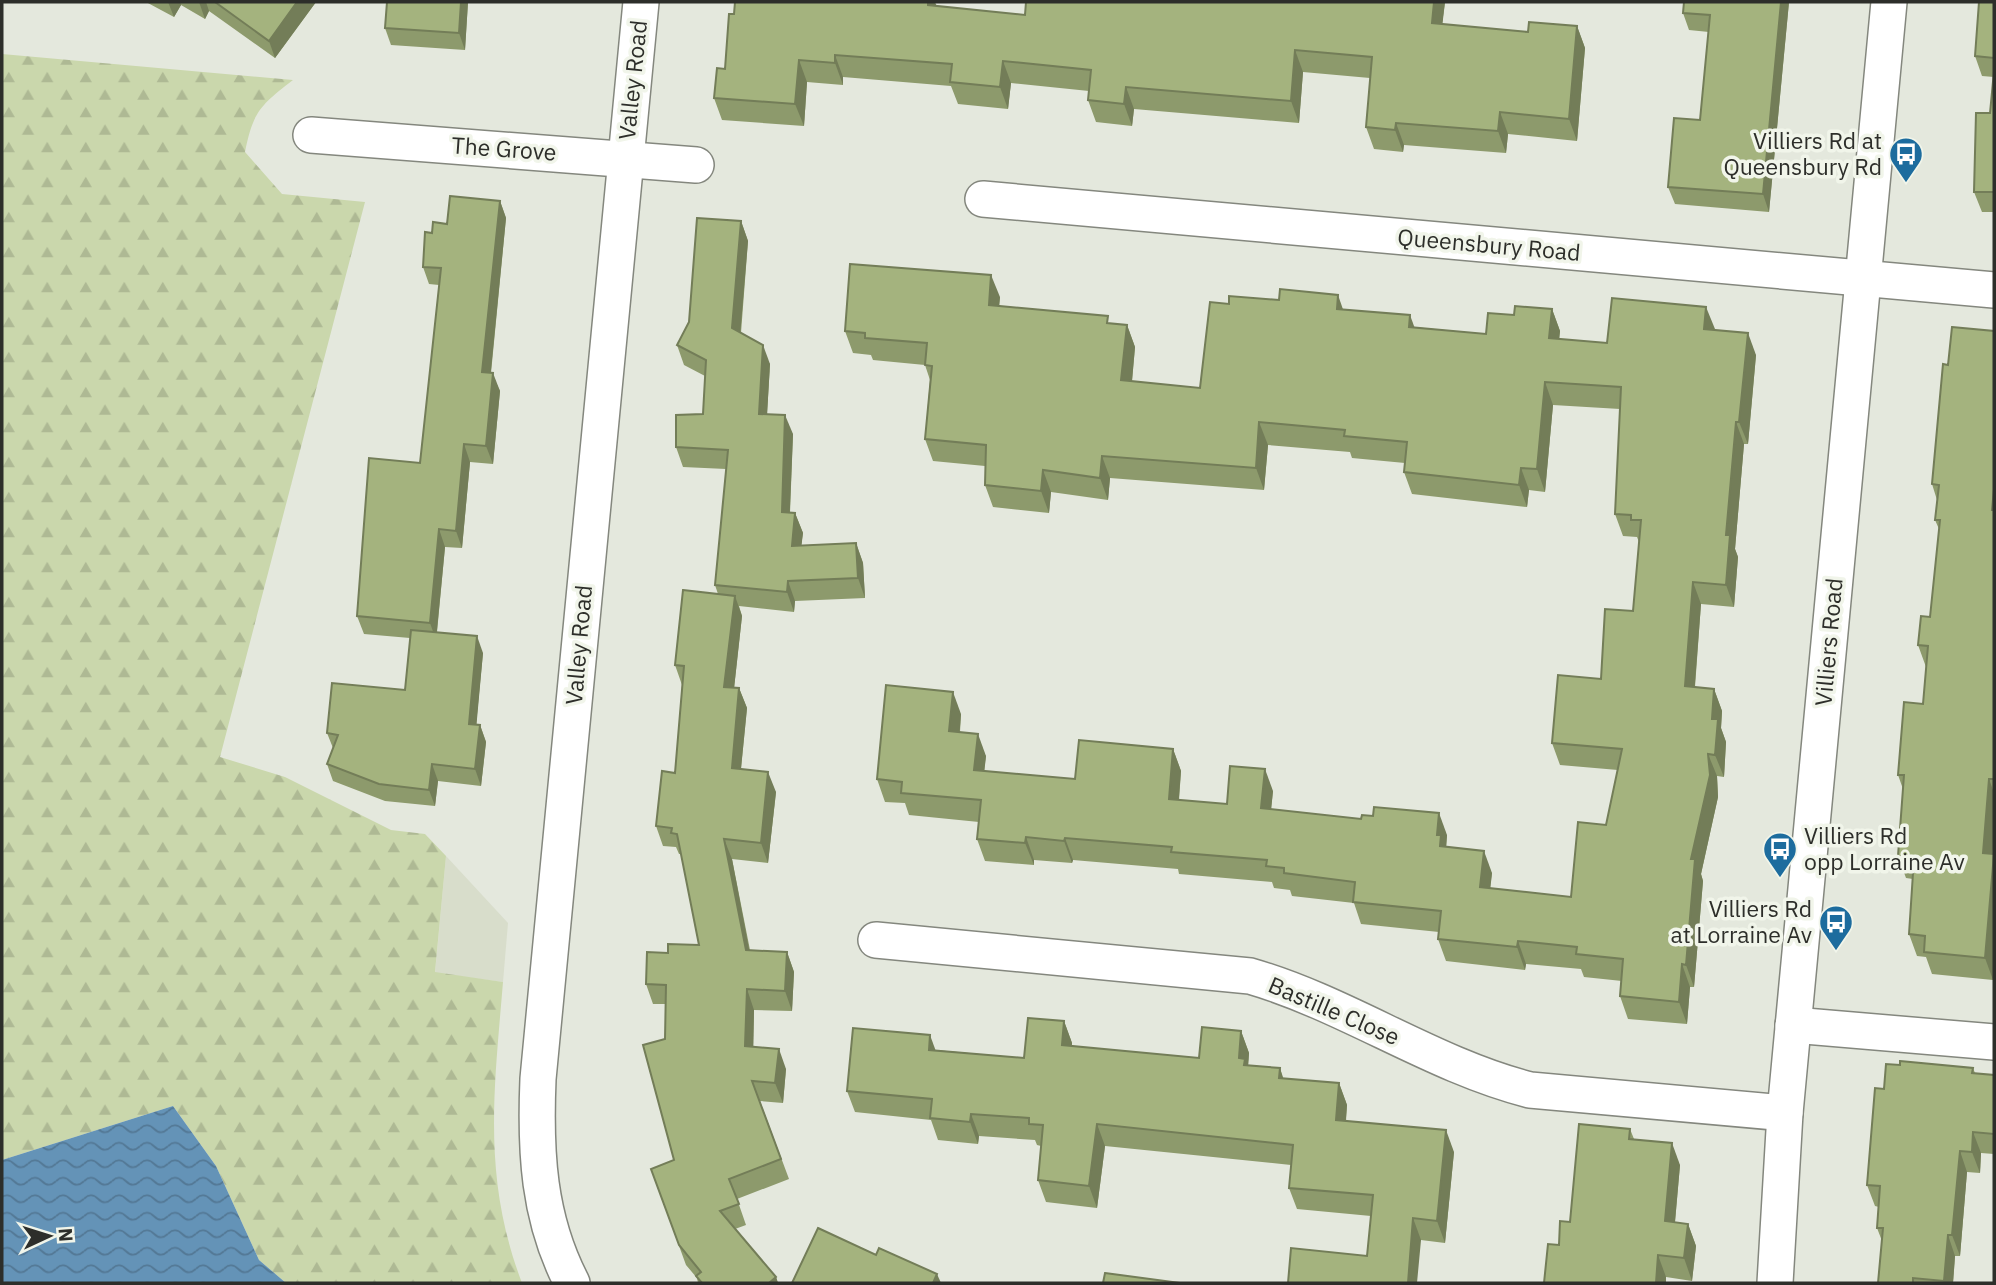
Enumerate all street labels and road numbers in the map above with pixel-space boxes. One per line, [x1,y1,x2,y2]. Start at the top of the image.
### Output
street label: Valley Road [611,19,653,141]
street label: The Grove [451,129,558,167]
street label: Queensbury Road [1396,221,1582,267]
street label: Villiers Road [1807,577,1849,707]
street label: Valley Road [558,584,598,706]
street label: Bastille Close [1264,969,1405,1051]

